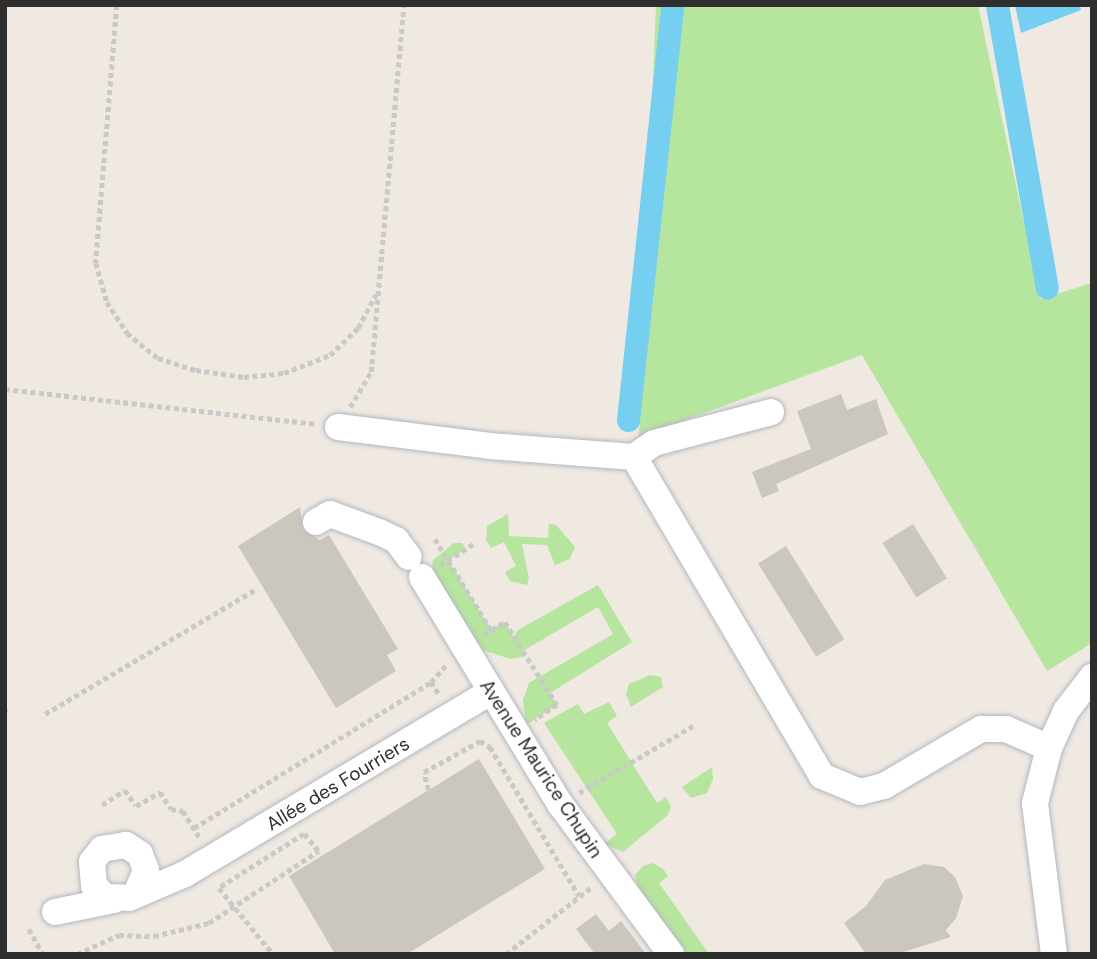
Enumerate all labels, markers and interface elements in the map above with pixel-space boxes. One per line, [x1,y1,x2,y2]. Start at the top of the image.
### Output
street label: Avenue Maurice Chupin [475,676,607,862]
street label: Allée des Fourriers [262,732,414,836]

